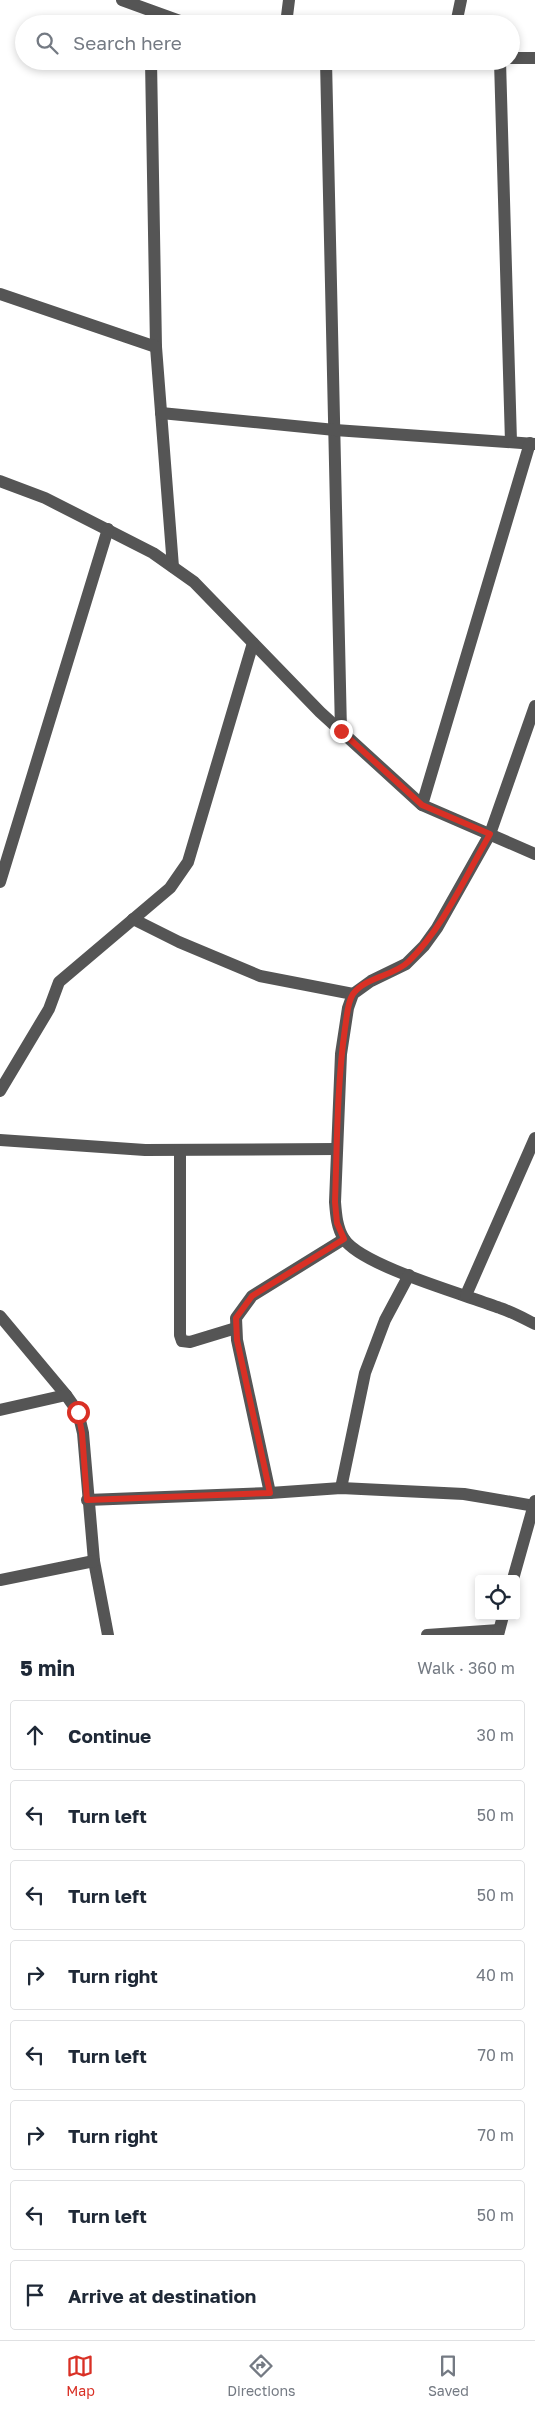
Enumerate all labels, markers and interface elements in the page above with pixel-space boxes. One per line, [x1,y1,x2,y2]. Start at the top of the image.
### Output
search box [15,15,520,70]
icon: search [33,29,61,57]
text: Search here [73,31,182,54]
route end [330,720,353,743]
route start [67,1401,90,1424]
map controls [475,1575,520,1620]
button: locate [475,1575,520,1620]
text: 5 min [20,1655,75,1681]
text: Walk · 360 m [417,1658,515,1678]
icon: ahead [21,1721,49,1749]
text: Continue [68,1724,151,1747]
text: 30 m [477,1725,514,1745]
icon: left [21,1801,49,1829]
text: Turn left [68,1804,147,1827]
text: 50 m [477,1805,514,1825]
icon: left [21,1881,49,1909]
text: Turn left [68,1884,147,1907]
text: 50 m [477,1885,514,1905]
icon: right [21,1961,49,1989]
text: Turn right [68,1964,158,1987]
text: 40 m [476,1965,514,1985]
icon: left [21,2041,49,2069]
text: Turn left [68,2044,147,2067]
text: 70 m [477,2045,514,2065]
icon: right [21,2121,49,2149]
text: Turn right [68,2124,158,2147]
text: 70 m [477,2125,514,2145]
icon: left [21,2201,49,2229]
text: Turn left [68,2204,147,2227]
text: 50 m [477,2205,514,2225]
icon: arrive [21,2281,49,2309]
text: Arrive at destination [68,2284,256,2307]
tab: Map [66,2352,95,2399]
tab: Directions [227,2352,296,2399]
tab: Saved [428,2352,469,2399]

